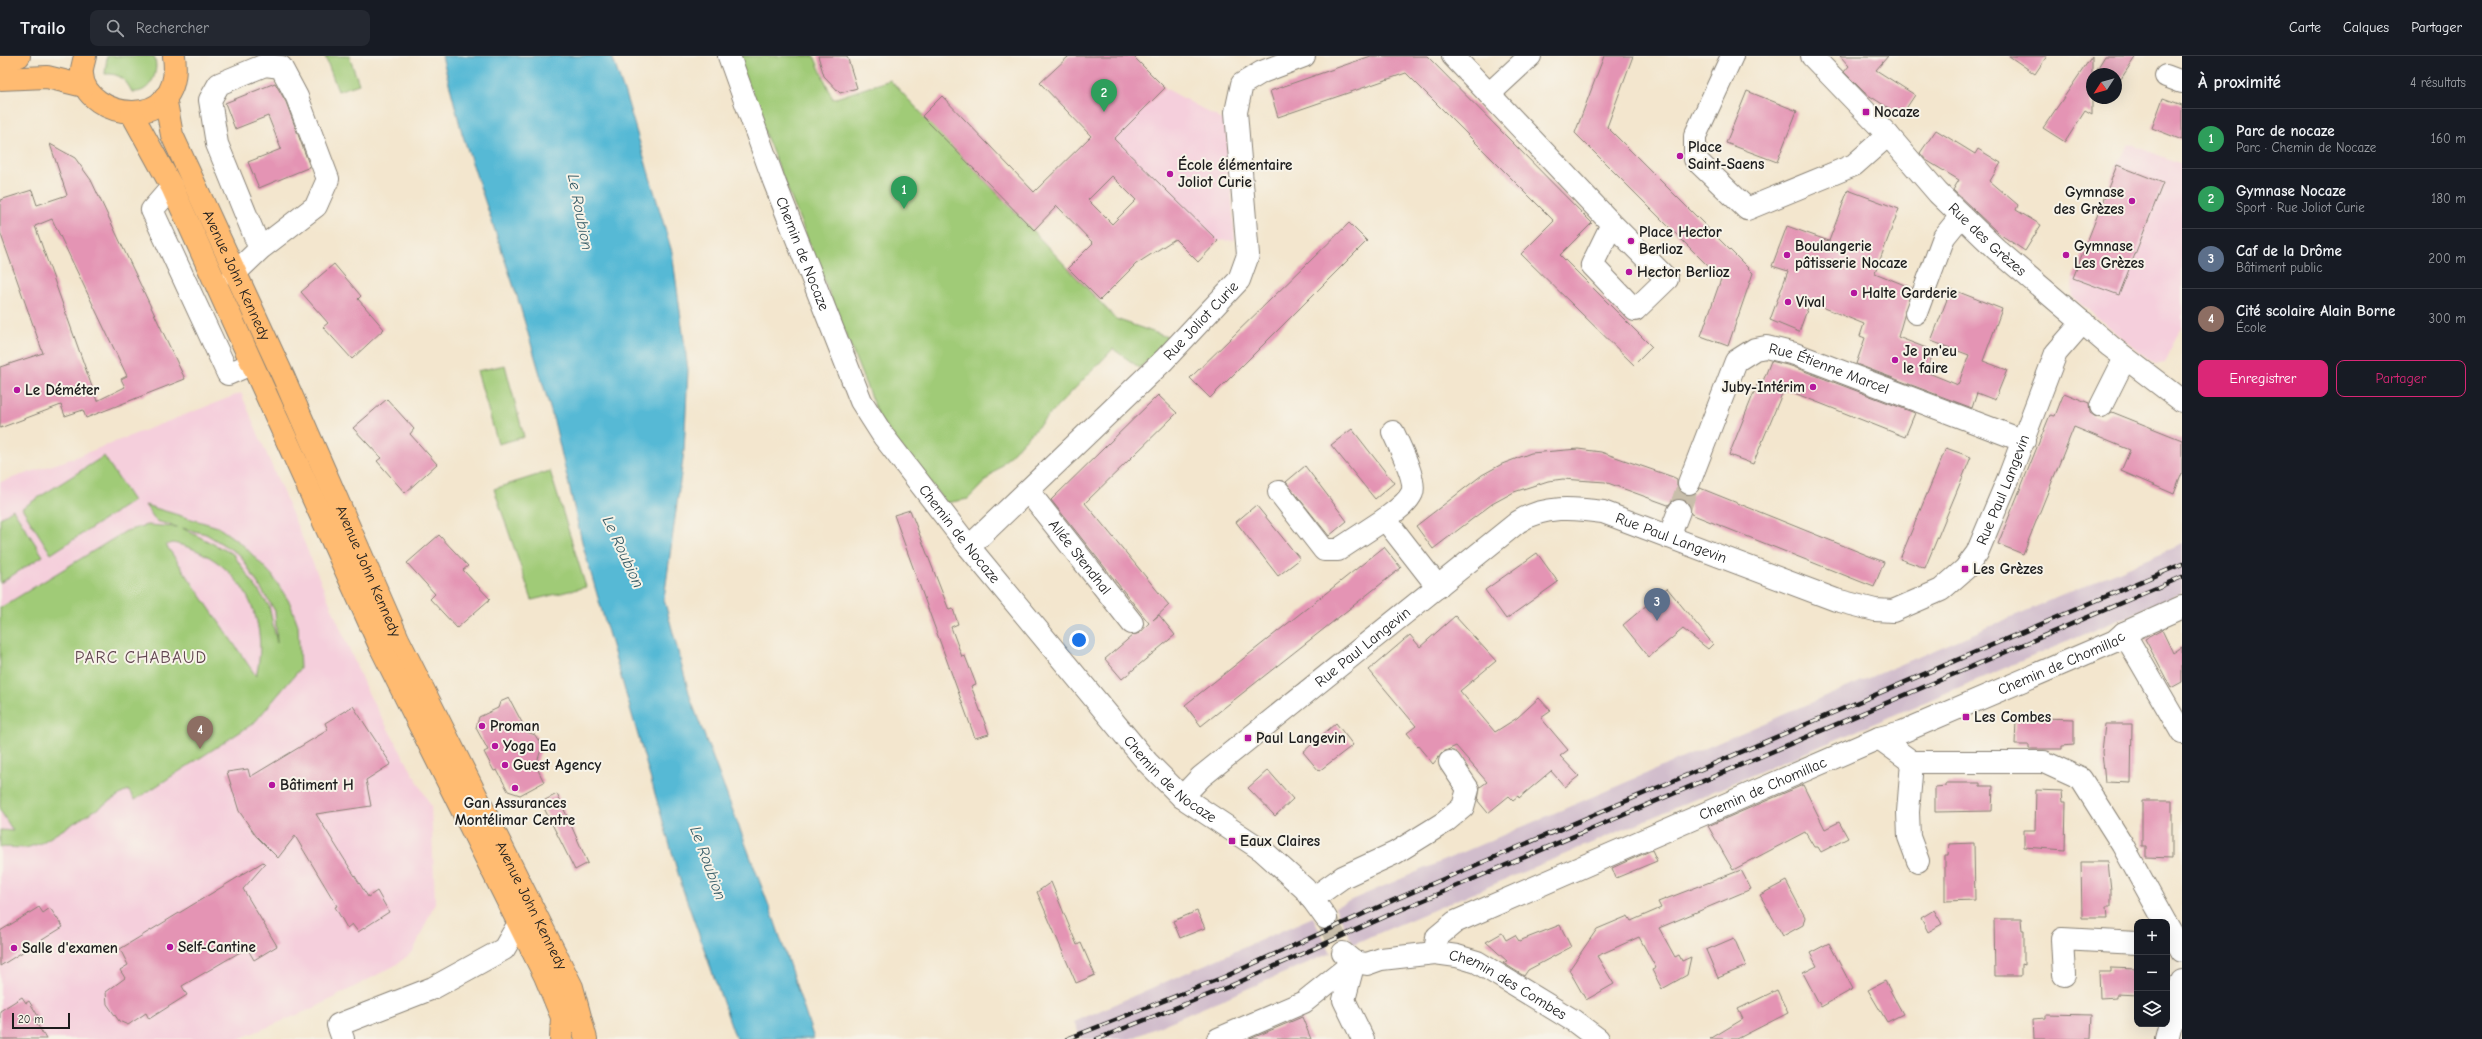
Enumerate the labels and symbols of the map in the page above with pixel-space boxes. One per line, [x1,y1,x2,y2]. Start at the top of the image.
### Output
north arrow [2086,68,2122,104]
pin: 2 [1091,79,1117,112]
place label: Nocaze [1874,103,1920,121]
marker: Nocaze [1861,107,1871,117]
place label: Place Saint-Saens [1688,138,1764,173]
marker: Place Saint-Saens [1675,151,1685,161]
place label: École élémentaire Joliot Curie [1178,155,1292,191]
marker: École élémentaire Joliot Curie [1165,169,1175,179]
water label: Le Roubion [564,172,596,252]
pin: 1 [891,176,917,209]
place label: Gymnase des Grèzes [2054,183,2124,218]
street label: Chemin de Nocaze [772,194,834,314]
marker: Gymnase des Grèzes [2127,196,2137,206]
street label: Rue des Grèzes [1945,199,2030,280]
street label: Avenue John Kennedy [199,207,274,344]
place label: Place Hector Berlioz [1639,223,1722,258]
marker: Place Hector Berlioz [1626,236,1636,246]
place label: Boulangerie pâtisserie Nocaze [1795,237,1907,272]
place label: Gymnase Les Grèzes [2074,237,2144,272]
marker: Boulangerie pâtisserie Nocaze [1782,250,1792,260]
marker: Gymnase Les Grèzes [2061,250,2071,260]
place label: Hector Berlioz [1637,263,1730,281]
marker: Hector Berlioz [1624,267,1634,277]
street label: Rue Joliot Curie [1160,277,1242,364]
place label: Halte Garderie [1862,284,1957,302]
marker: Halte Garderie [1849,288,1859,298]
place label: Vival [1796,293,1825,311]
marker: Vival [1783,297,1793,307]
street label: Rue Étienne Marcel [1767,339,1892,398]
place label: Je pn'eu le faire [1903,342,1957,377]
marker: Je pn'eu le faire [1890,355,1900,365]
place label: Juby-Intérim [1722,378,1805,396]
place label: Le Déméter [25,381,99,399]
marker: Juby-Intérim [1808,382,1818,392]
marker: Le Déméter [12,385,22,395]
street label: Rue Paul Langevin [1972,432,2033,548]
street label: Chemin de Nocaze [915,481,1004,587]
street label: Avenue John Kennedy [332,503,405,640]
street label: Rue Paul Langevin [1613,509,1729,567]
water label: Le Roubion [599,513,648,591]
street label: Allée Stendhal [1045,516,1115,598]
place label: Les Grèzes [1973,560,2043,578]
marker: Les Grèzes [1960,564,1970,574]
pin: 3 [1644,588,1670,621]
street label: Rue Paul Langevin [1311,603,1414,691]
street label: Chemin de Chomillac [1995,627,2129,699]
your location [1069,630,1089,650]
district label: PARC CHABAUD [75,648,207,667]
place label: Les Combes [1974,708,2051,726]
marker: Les Combes [1961,712,1971,722]
pin: 4 [187,716,213,749]
place label: Proman [490,717,540,735]
marker: Proman [477,721,487,731]
place label: Paul Langevin [1256,729,1346,747]
street label: Chemin de Nocaze [1120,732,1220,827]
marker: Paul Langevin [1243,733,1253,743]
place label: Yoga Ea [503,737,556,755]
marker: Yoga Ea [490,741,500,751]
street label: Chemin de Chomillac [1696,753,1829,824]
place label: Guest Agency [513,756,601,774]
marker: Guest Agency [500,760,510,770]
place label: Bâtiment H [280,776,354,794]
marker: Bâtiment H [267,780,277,790]
marker: Gan Assurances Montélimar Centre [510,783,520,793]
place label: Gan Assurances Montélimar Centre [455,794,575,829]
water label: Le Roubion [686,824,730,902]
place label: Eaux Claires [1240,832,1320,850]
marker: Eaux Claires [1227,836,1237,846]
street label: Avenue John Kennedy [492,838,571,973]
place label: Self-Cantine [178,938,256,956]
place label: Salle d'examen [22,939,118,957]
marker: Self-Cantine [165,942,175,952]
marker: Salle d'examen [9,943,19,953]
street label: Chemin des Combes [1448,946,1570,1023]
scale bar [12,1011,70,1030]

